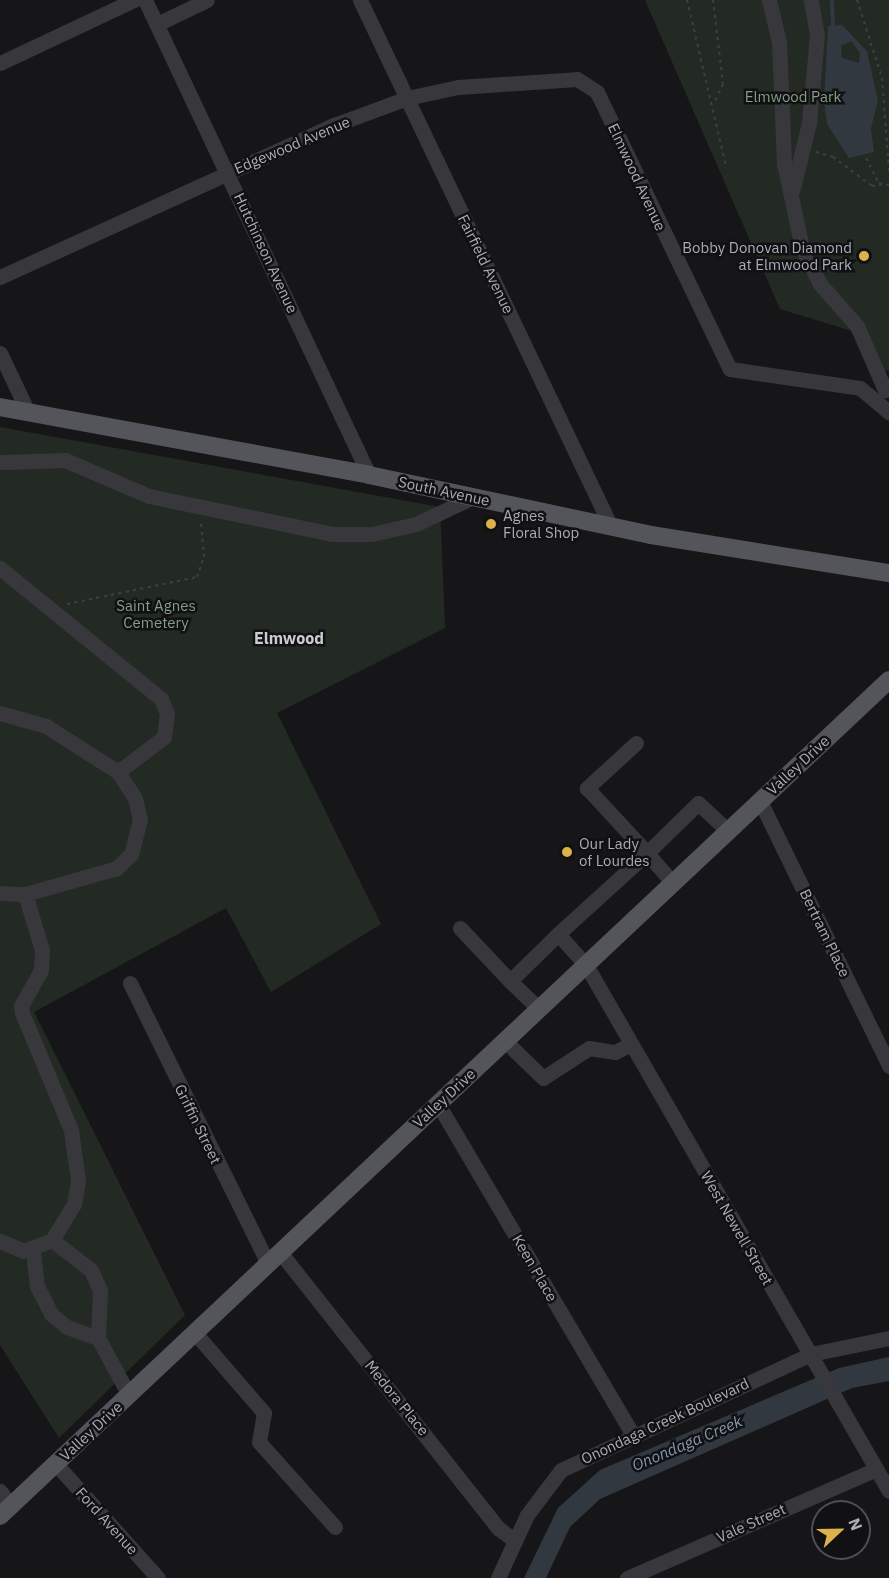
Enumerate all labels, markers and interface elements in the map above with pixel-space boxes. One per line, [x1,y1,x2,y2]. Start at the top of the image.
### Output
park label: Elmwood Park [745,88,841,106]
street label: Edgewood Avenue [231,113,353,177]
street label: Elmwood Avenue [604,120,670,234]
street label: Hutchinson Avenue [230,190,302,316]
street label: Fairfield Avenue [454,211,518,317]
place label: Bobby Donovan Diamond at Elmwood Park [682,238,852,273]
marker: Bobby Donovan Diamond at Elmwood Park [857,249,871,263]
street label: South Avenue [397,473,491,509]
place label: Agnes Floral Shop [503,506,579,541]
marker: Agnes Floral Shop [484,517,498,531]
park label: Saint Agnes Cemetery [116,596,196,631]
district label: Elmwood [254,628,324,648]
street label: Valley Drive [763,732,833,798]
place label: Our Lady of Lourdes [579,834,650,869]
marker: Our Lady of Lourdes [560,845,574,859]
street label: Bertram Place [796,886,854,980]
street label: Valley Drive [409,1065,479,1131]
street label: Griffin Street [171,1081,225,1167]
street label: West Newell Street [697,1168,777,1288]
street label: Keen Place [509,1231,561,1305]
street label: Medora Place [361,1357,433,1439]
street label: Onondaga Creek Boulevard [578,1374,752,1468]
street label: Valley Drive [56,1398,126,1464]
water label: Onondaga Creek [629,1411,745,1475]
street label: Ford Avenue [72,1484,142,1558]
street label: Vale Street [714,1500,788,1546]
north arrow [811,1500,871,1560]
text: N [844,1515,867,1533]

